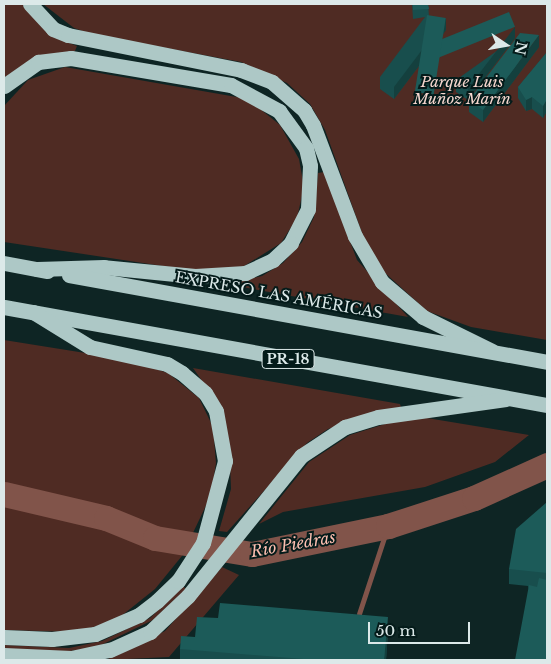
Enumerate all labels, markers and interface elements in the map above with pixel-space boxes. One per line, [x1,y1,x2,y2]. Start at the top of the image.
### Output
north arrow [481,20,531,70]
text: N [511,40,531,56]
park label: Parque Luis Muñoz Marín [413,72,511,107]
street label: EXPRESO LAS AMÉRICAS [174,268,384,322]
road number: PR-18 [260,348,316,370]
water label: Río Piedras [249,527,337,561]
scale bar [371,612,474,644]
text: 50 m [376,621,416,640]

